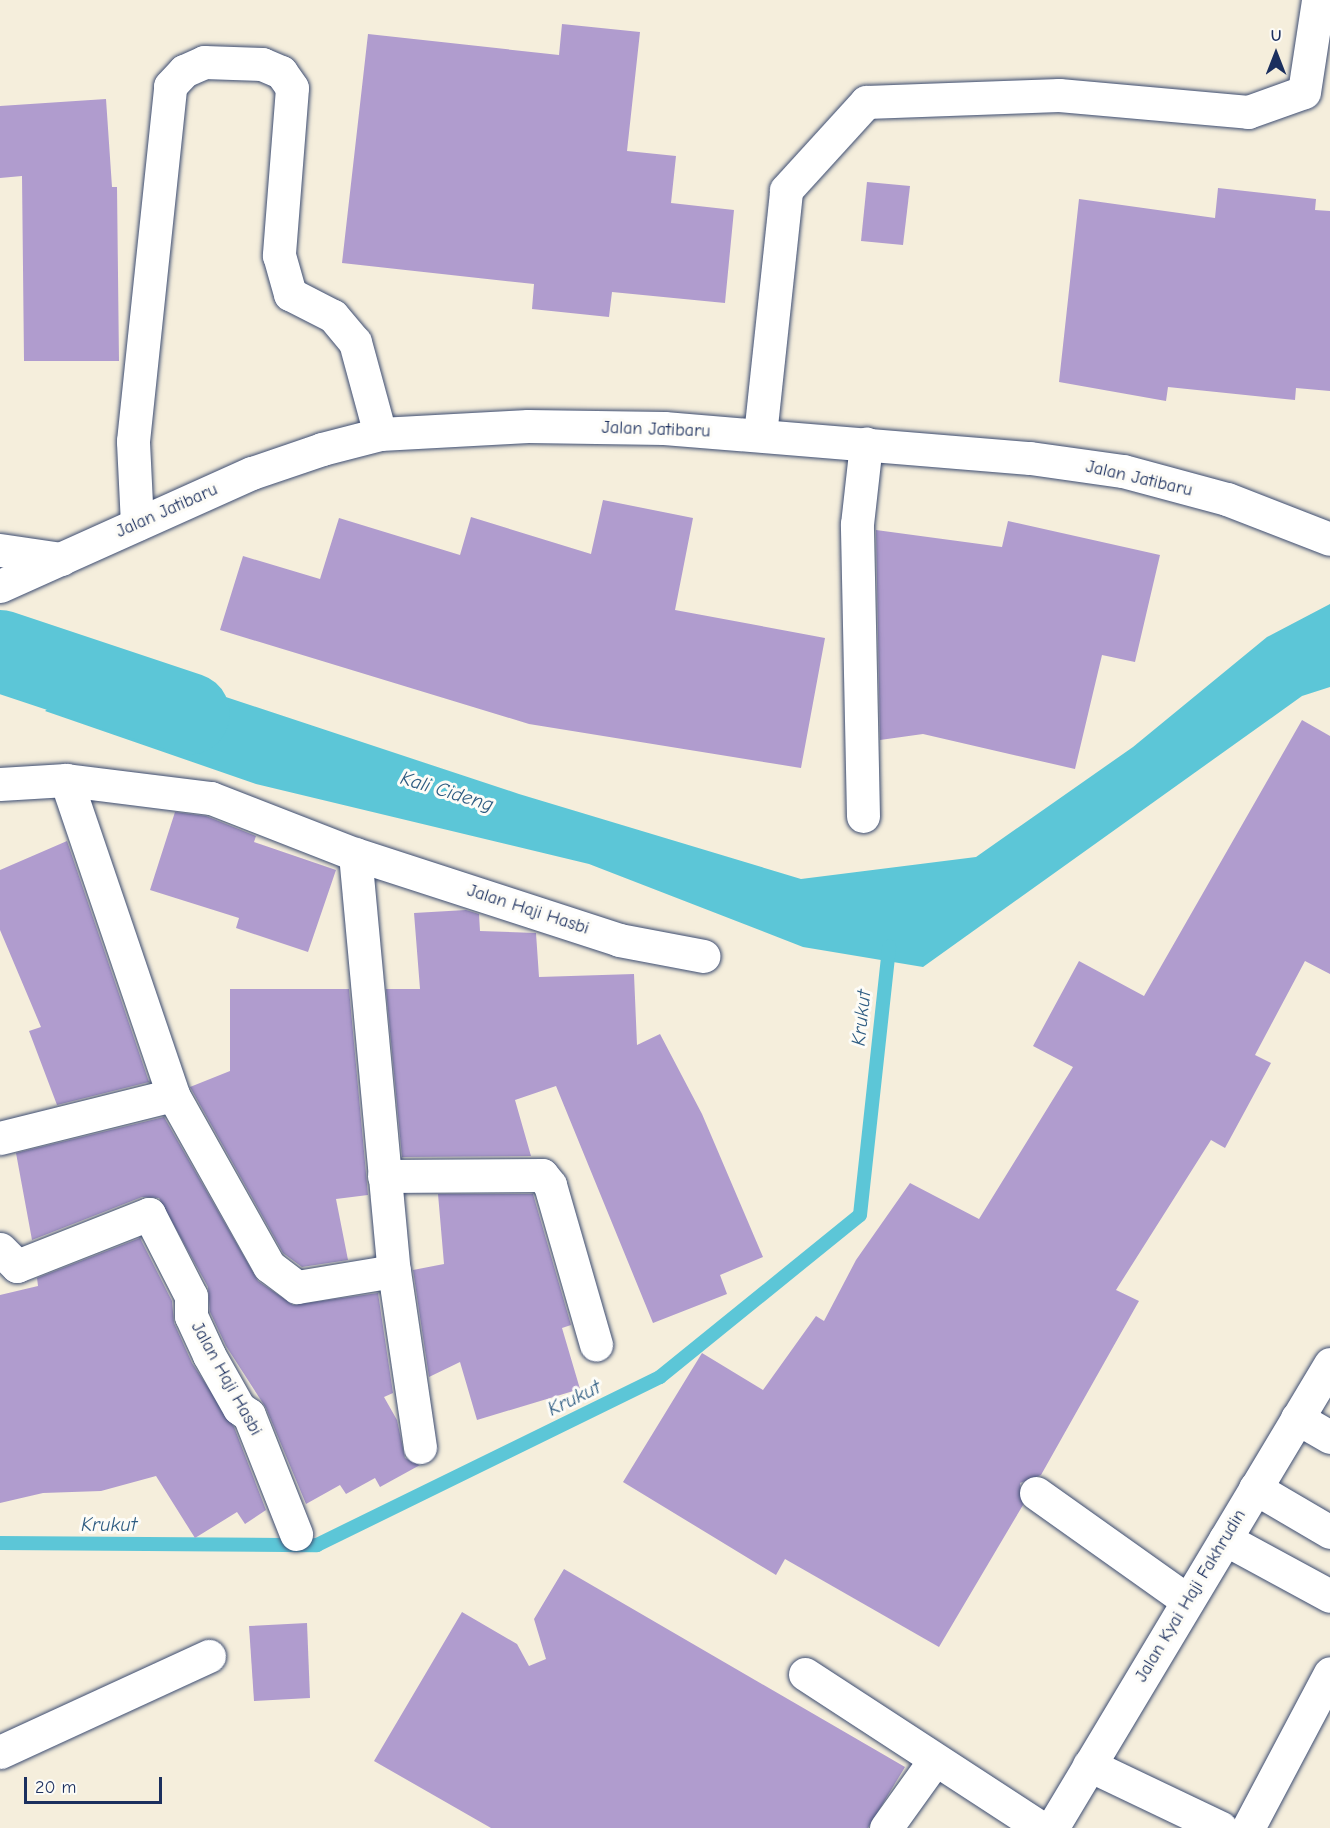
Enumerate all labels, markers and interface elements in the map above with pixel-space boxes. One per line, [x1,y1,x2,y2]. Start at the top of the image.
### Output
north arrow [1246,24,1306,84]
text: U [1271,27,1281,45]
street label: Jalan Jatibaru [601,417,711,443]
street label: Jalan Jatibaru [1084,456,1194,502]
street label: Jalan Jatibaru [113,479,221,543]
water label: Kali Cideng [398,765,496,817]
street label: Jalan Haji Hasbi [464,880,592,940]
water label: Krukut [846,989,876,1047]
street label: Jalan Haji Hasbi [186,1318,266,1440]
water label: Krukut [544,1375,604,1421]
street label: Jalan Kyai Haji Fakhrudin [1131,1506,1251,1686]
water label: Krukut [81,1512,137,1536]
scale bar [27,1765,165,1803]
text: 20 m [35,1777,76,1798]

